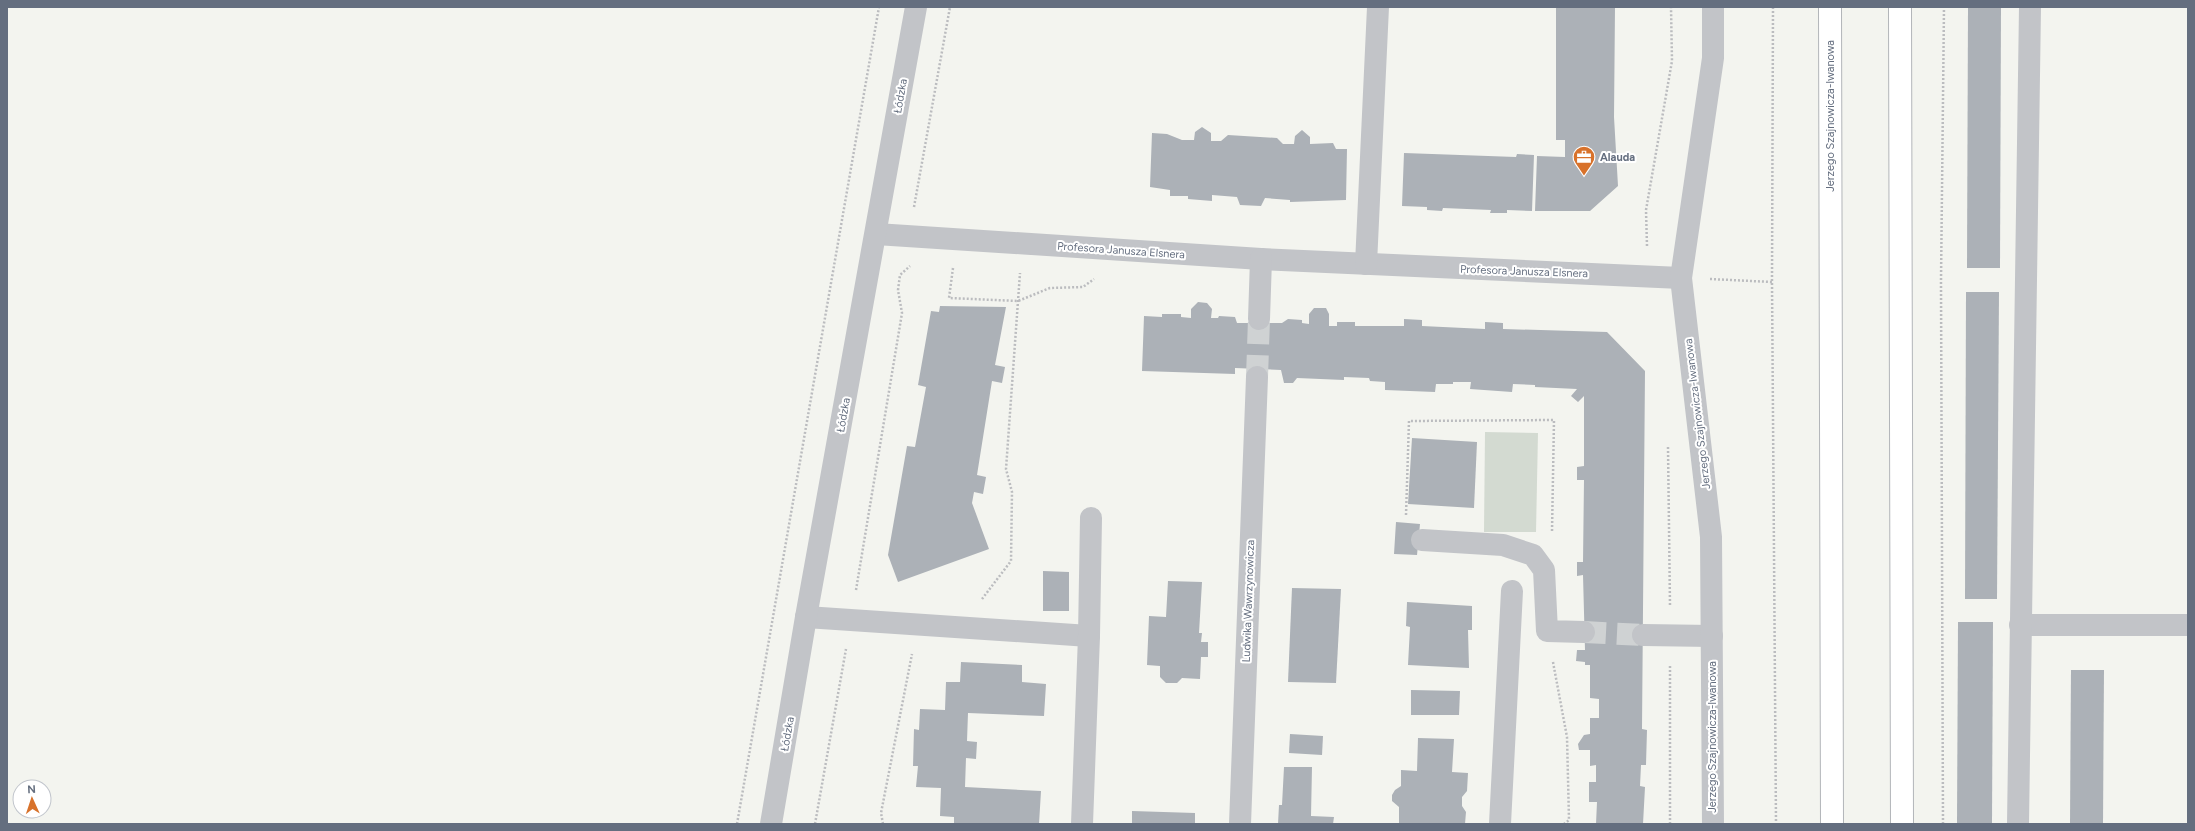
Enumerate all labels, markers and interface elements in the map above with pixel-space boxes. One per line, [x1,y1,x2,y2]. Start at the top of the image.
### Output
street label: Jerzego Szajnowicza-Iwanowa [1824,40,1837,192]
street label: Łódzka [891,78,910,114]
office icon: Alauda [1571,144,1597,177]
place label: Alauda [1600,151,1635,164]
street label: Profesora Janusza Elsnera [1057,240,1185,261]
street label: Profesora Janusza Elsnera [1460,263,1588,280]
street label: Jerzego Szajnowicza-Iwanowa [1682,338,1713,490]
street label: Łódzka [834,397,853,433]
street label: Ludwika Wawrzynowicza [1240,539,1257,663]
street label: Jerzego Szajnowicza-Iwanowa [1706,661,1719,813]
street label: Łódzka [778,716,797,752]
north arrow [12,779,52,819]
text: N [27,783,36,796]

